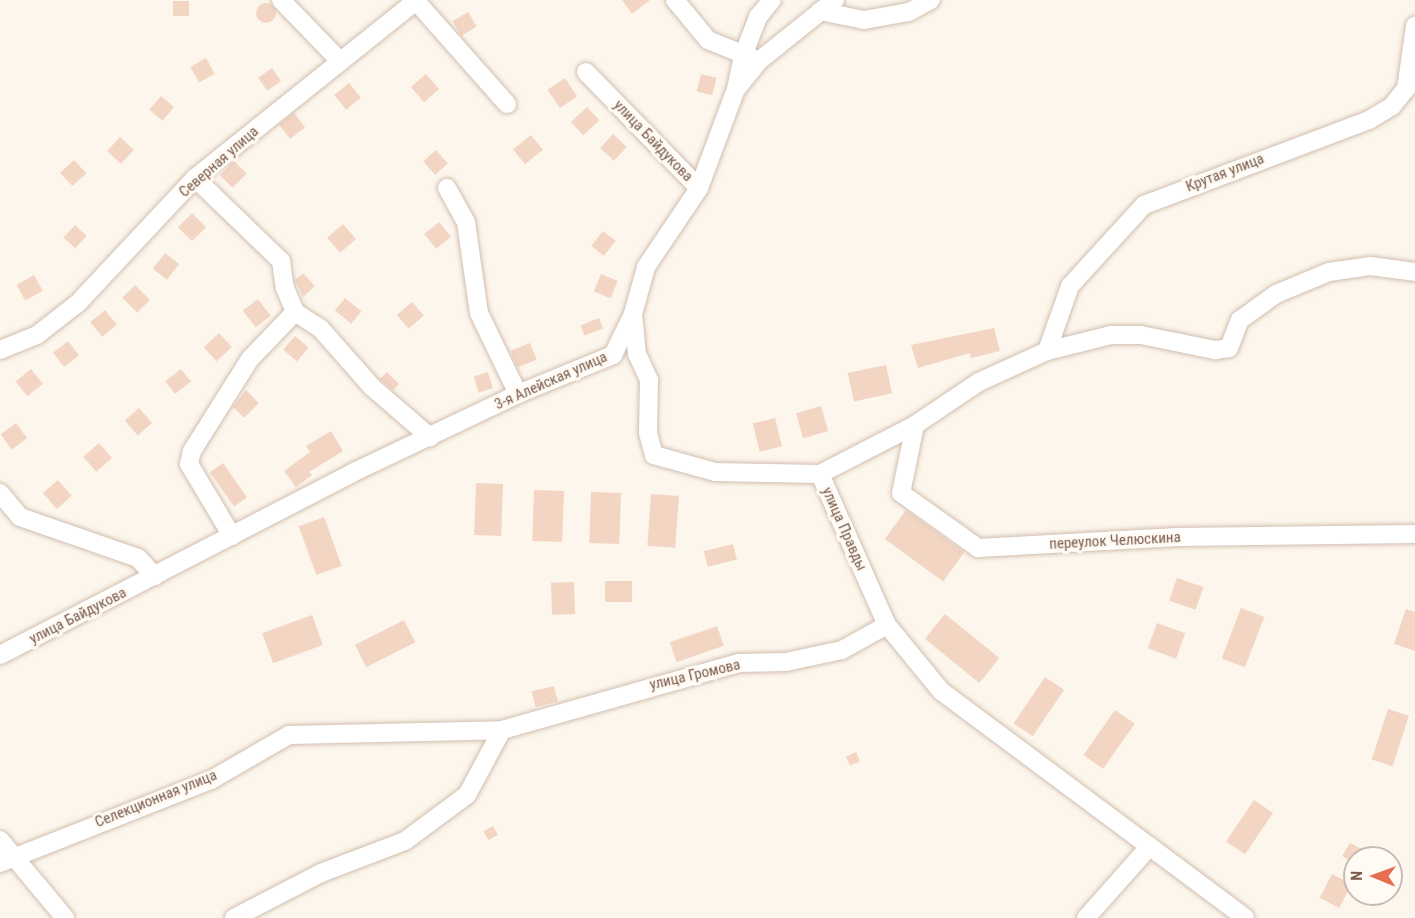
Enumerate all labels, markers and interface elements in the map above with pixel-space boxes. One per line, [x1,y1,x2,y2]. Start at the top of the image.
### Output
street label: улица Байдукова [610,96,696,186]
street label: Северная улица [176,123,262,201]
street label: Крутая улица [1183,150,1267,196]
street label: 3-я Алейская улица [492,348,610,414]
street label: улица Правды [818,484,870,574]
street label: переулок Челюскина [1049,529,1181,553]
street label: улица Байдукова [27,584,129,648]
street label: улица Громова [648,656,742,694]
street label: Селекционная улица [92,766,220,832]
north arrow [1343,846,1403,906]
text: N [1347,871,1366,881]

